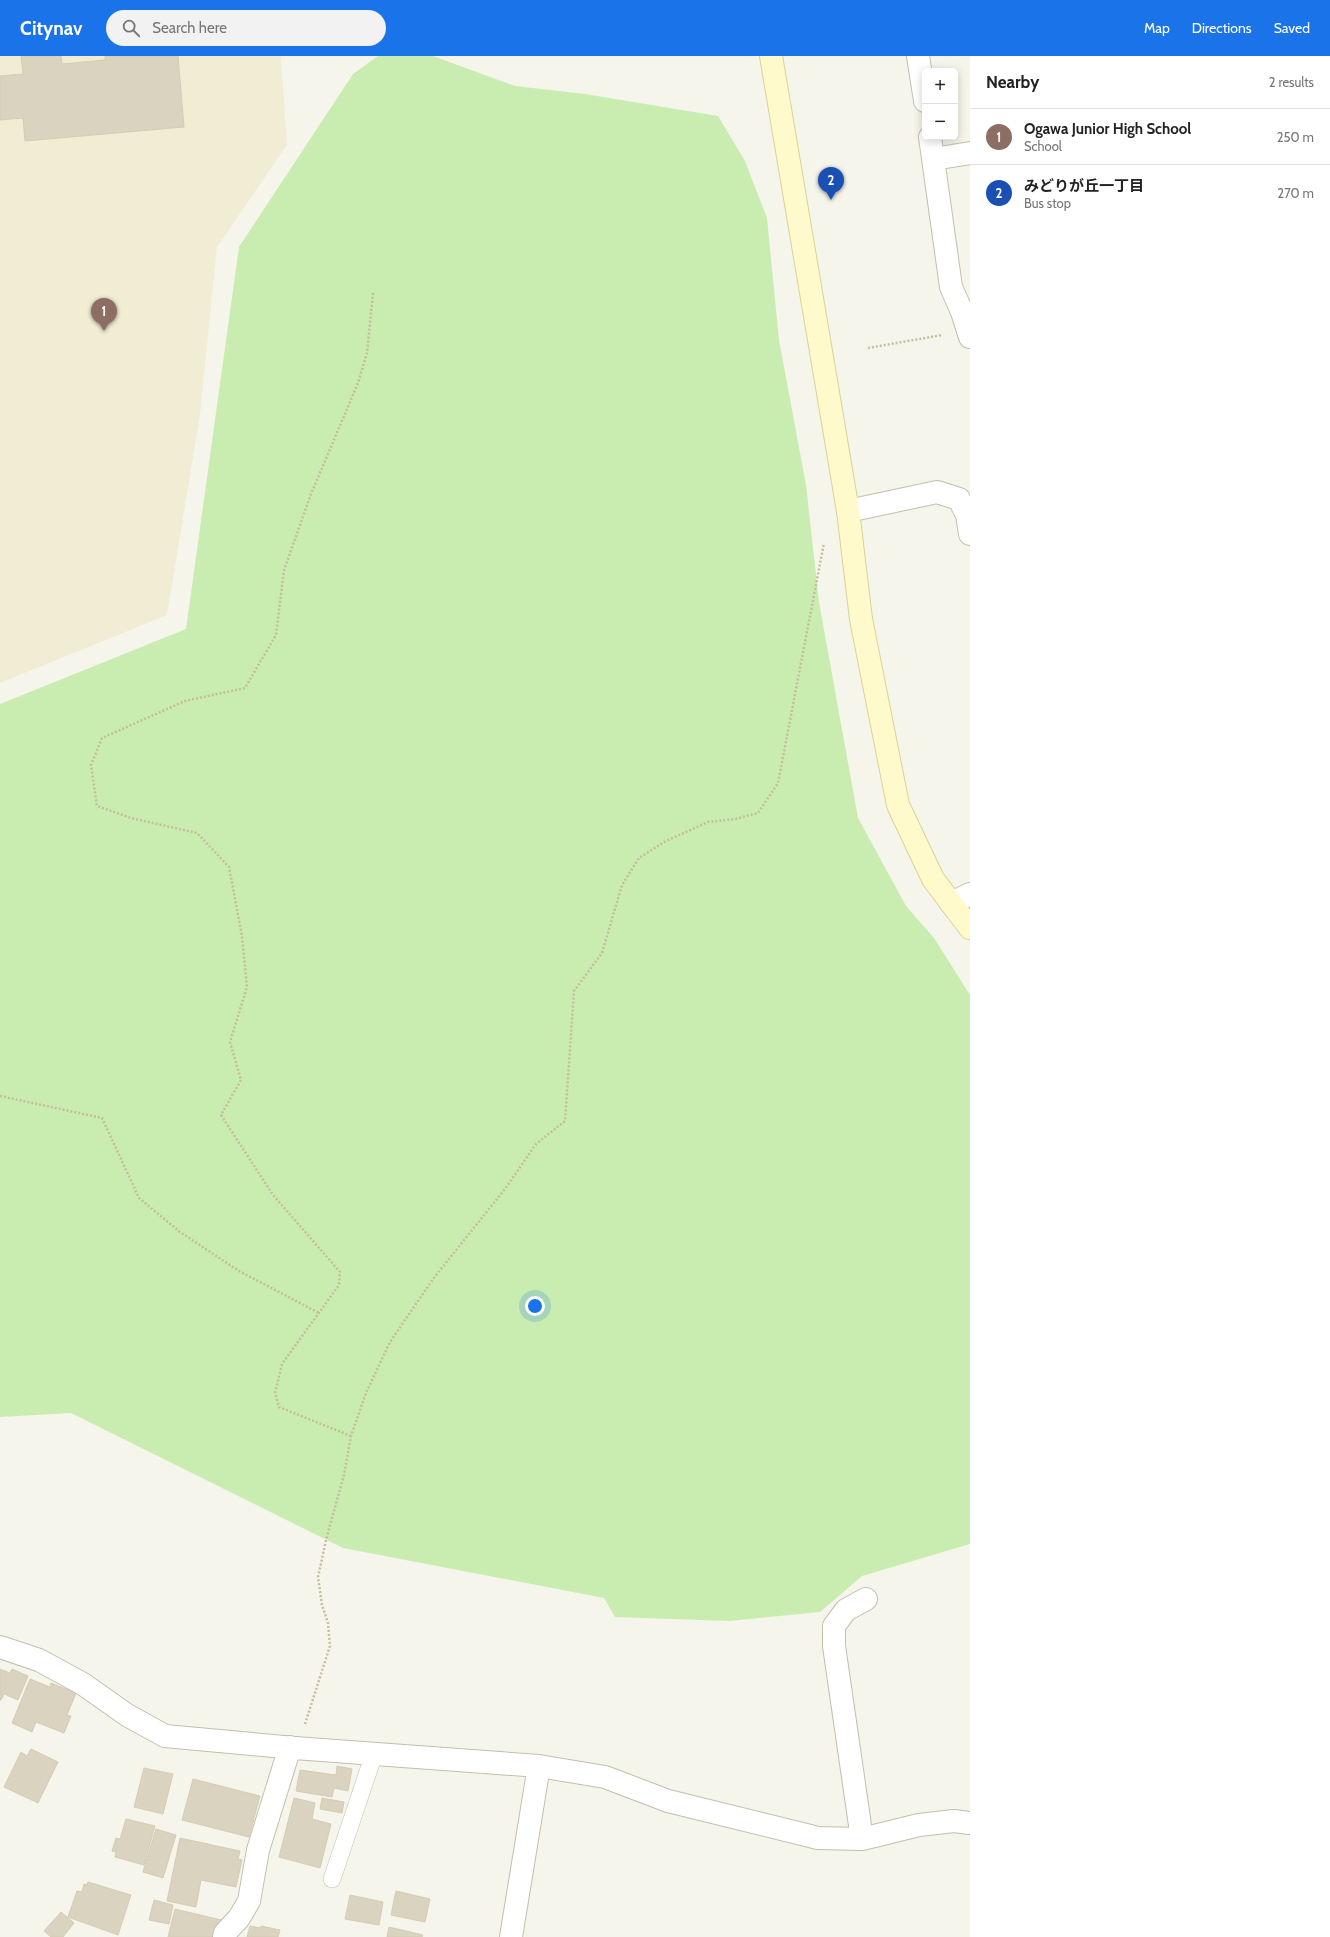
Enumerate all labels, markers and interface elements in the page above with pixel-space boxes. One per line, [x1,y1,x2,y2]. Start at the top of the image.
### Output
search box [106,10,386,46]
text: Citynav [20,17,82,40]
icon: search [120,17,142,39]
text: Search here [152,19,227,37]
text: Map [1144,19,1170,37]
text: Directions [1192,19,1252,37]
text: Saved [1274,19,1310,37]
map controls [922,68,958,140]
button: + [922,68,958,104]
text: Nearby [986,72,1039,92]
text: 2 results [1269,74,1314,90]
button: − [922,104,958,140]
text: Ogawa Junior High School [1024,120,1191,138]
text: 1 [997,129,1001,145]
text: 250 m [1277,129,1314,145]
text: School [1024,138,1062,154]
pin: 2 [818,167,844,200]
text: みどりが丘一丁目 [1024,177,1144,195]
text: 2 [996,185,1002,201]
text: 270 m [1277,185,1314,201]
text: Bus stop [1024,195,1071,211]
pin: 1 [91,298,117,331]
your location [525,1296,545,1316]

